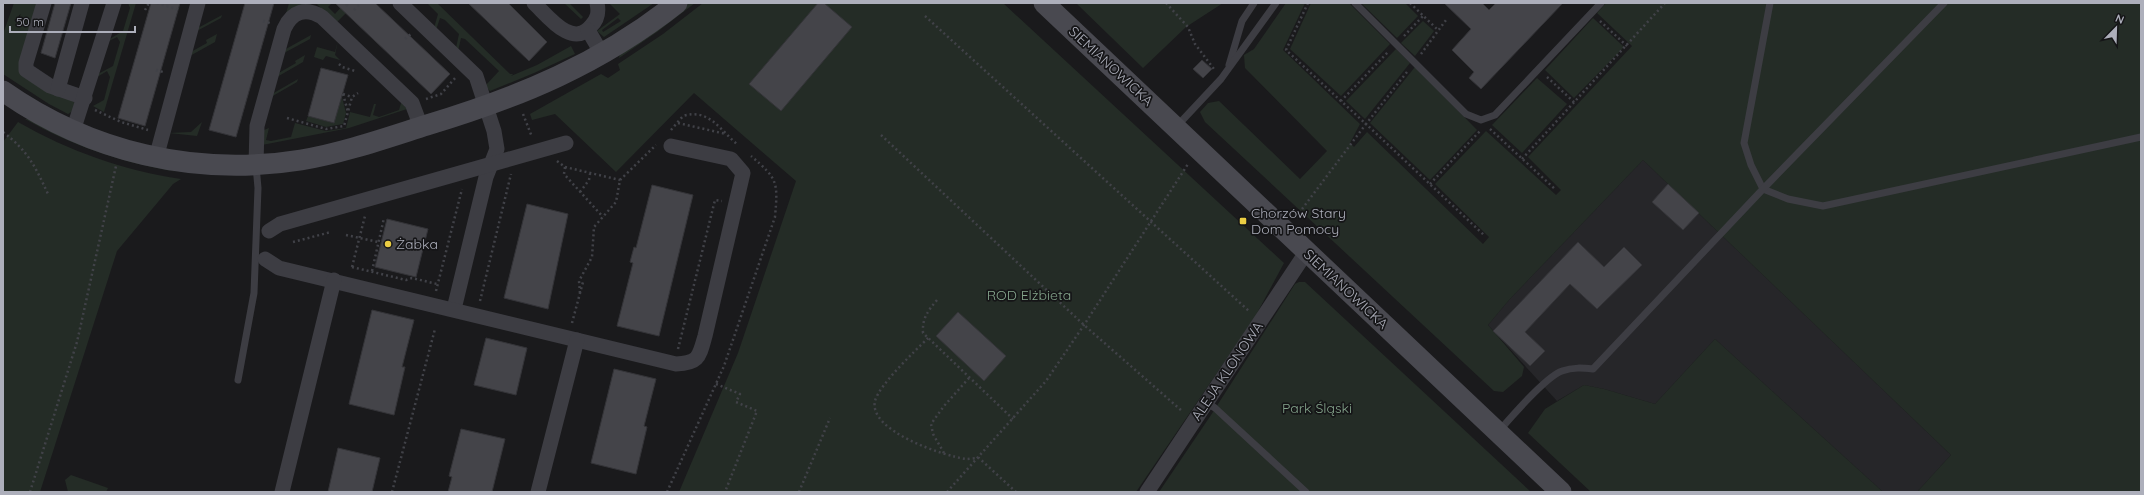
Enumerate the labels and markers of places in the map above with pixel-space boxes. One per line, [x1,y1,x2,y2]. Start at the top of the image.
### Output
place label: Chorzów Stary Dom Pomocy [1251,204,1346,238]
marker: Chorzów Stary Dom Pomocy [1238,216,1248,226]
place label: Żabka [396,235,438,253]
marker: Żabka [383,239,393,249]

